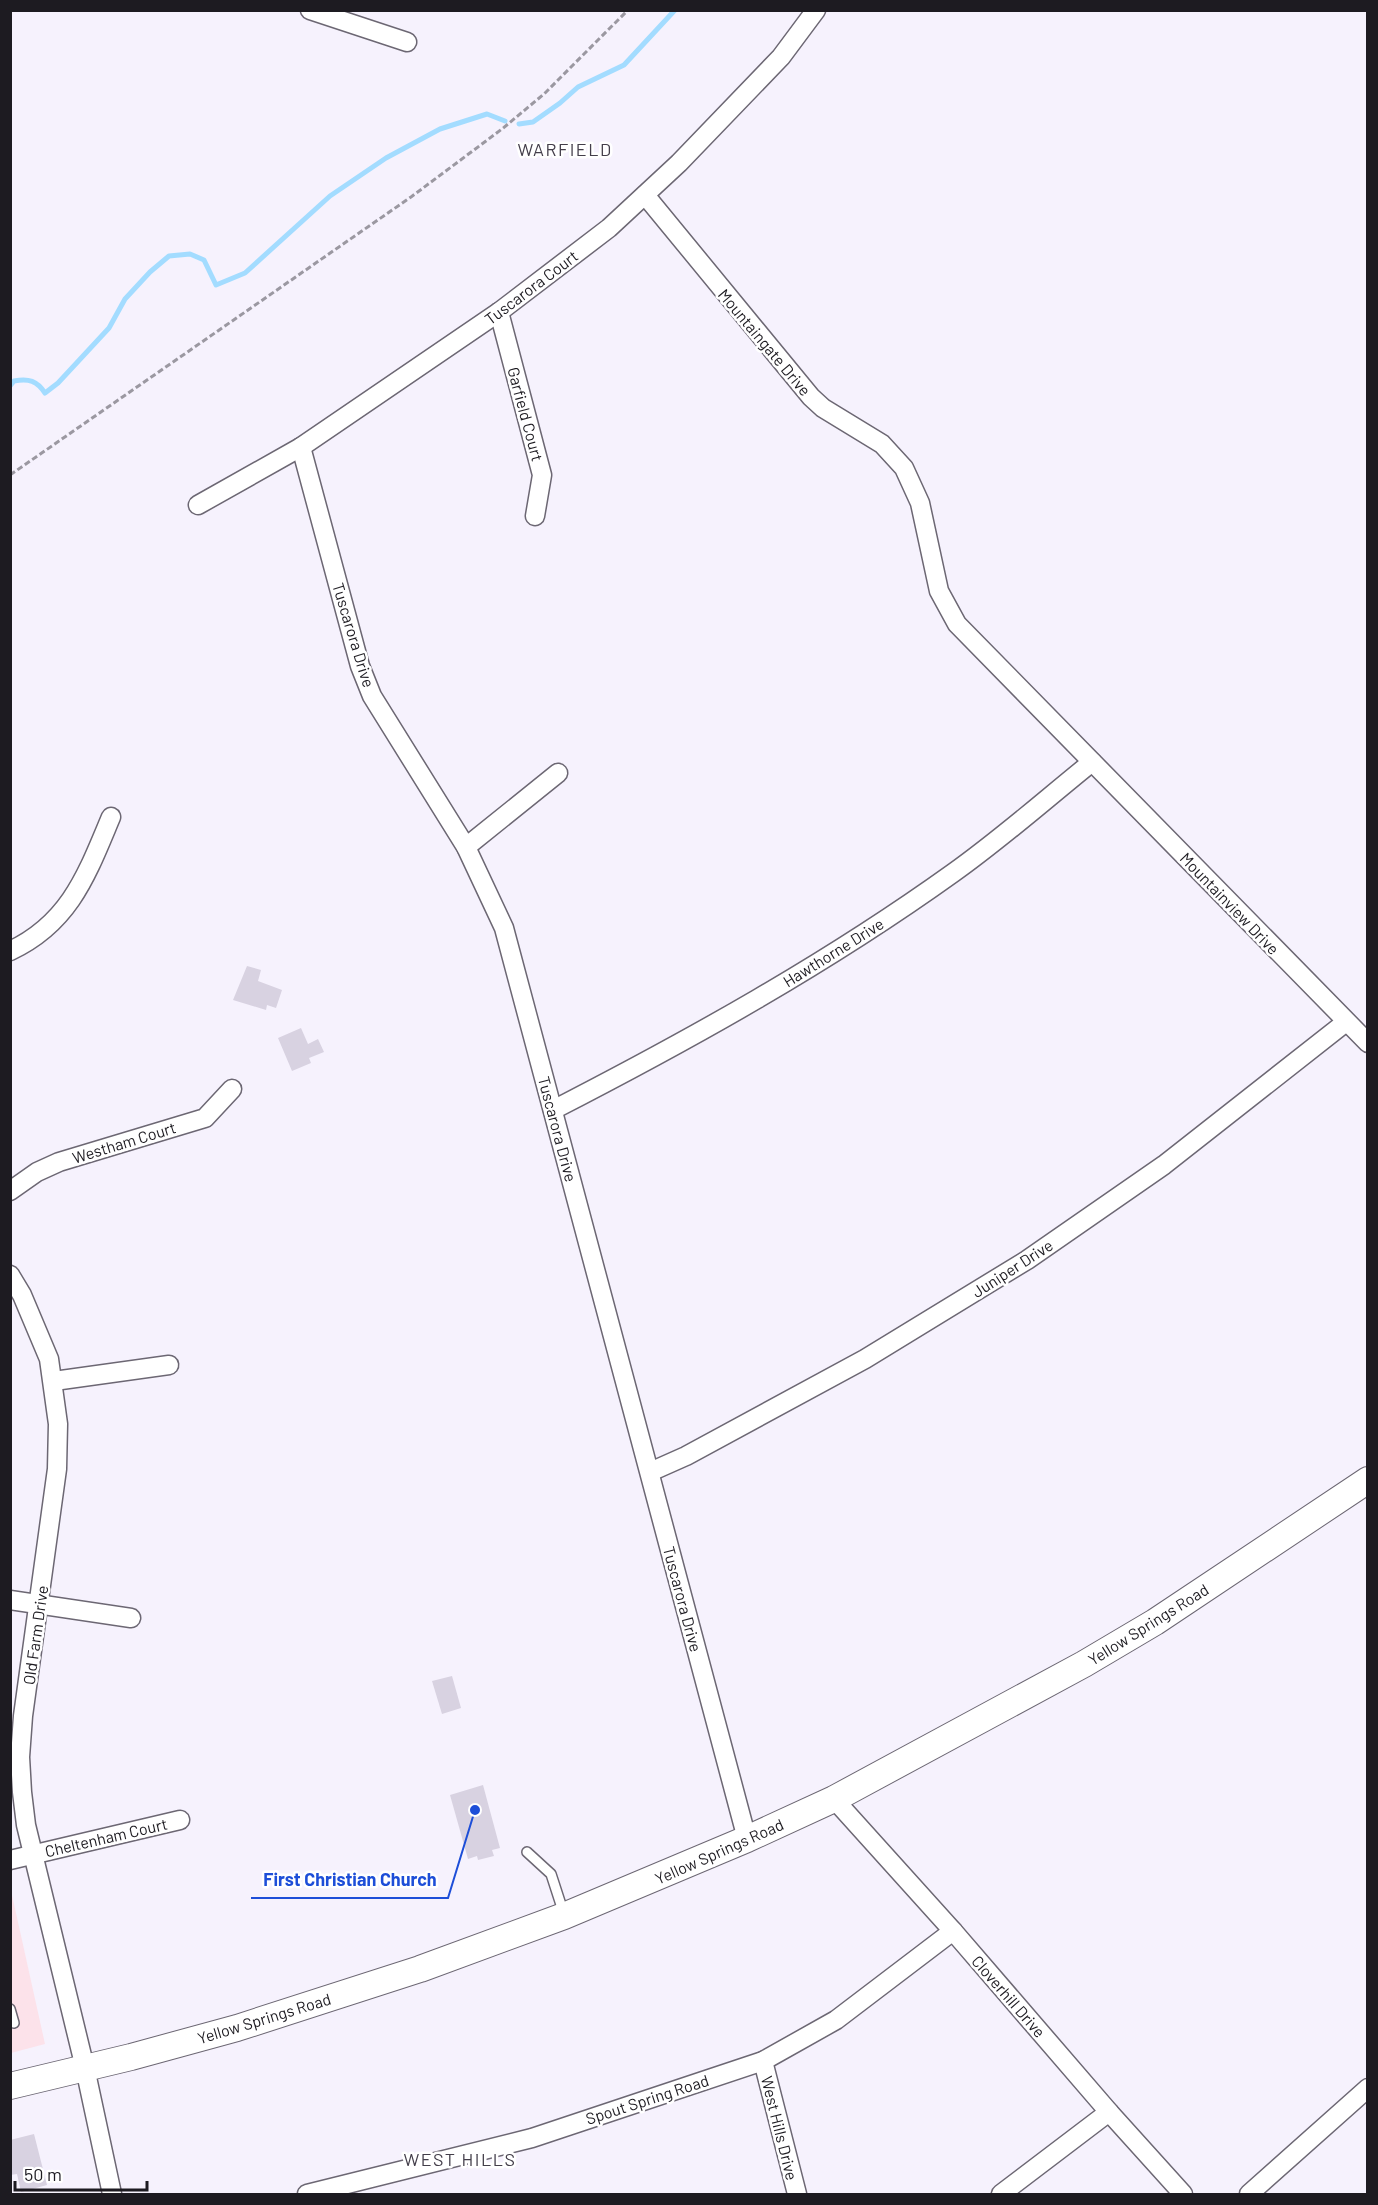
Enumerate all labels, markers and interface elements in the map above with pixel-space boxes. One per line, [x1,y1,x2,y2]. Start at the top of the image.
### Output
district label: WARFIELD [517,138,613,160]
street label: Tuscarora Court [481,246,581,328]
street label: Mountaingate Drive [715,285,815,399]
street label: Garfield Court [504,365,548,463]
street label: Tuscarora Drive [329,580,379,690]
street label: Mountainview Drive [1177,848,1283,958]
street label: Hawthorne Drive [779,914,887,990]
street label: Tuscarora Drive [535,1074,581,1184]
street label: Westham Court [70,1117,178,1167]
street label: Juniper Drive [968,1235,1056,1301]
street label: Tuscarora Drive [660,1544,706,1654]
street label: Yellow Springs Road [1084,1579,1212,1669]
street label: Old Farm Drive [19,1584,51,1686]
street label: Cheltenham Court [43,1814,169,1860]
street label: Yellow Springs Road [652,1814,786,1888]
callout: First Christian Church [251,1862,448,1898]
text: First Christian Church [263,1868,437,1890]
street label: Cloverhill Drive [968,1951,1050,2041]
street label: Yellow Springs Road [195,1989,333,2047]
street label: Spout Spring Road [583,2070,711,2128]
street label: West Hills Drive [758,2074,802,2182]
district label: WEST HILLS [404,2148,516,2170]
scale bar [15,2154,147,2192]
text: 50 m [24,2163,62,2185]

